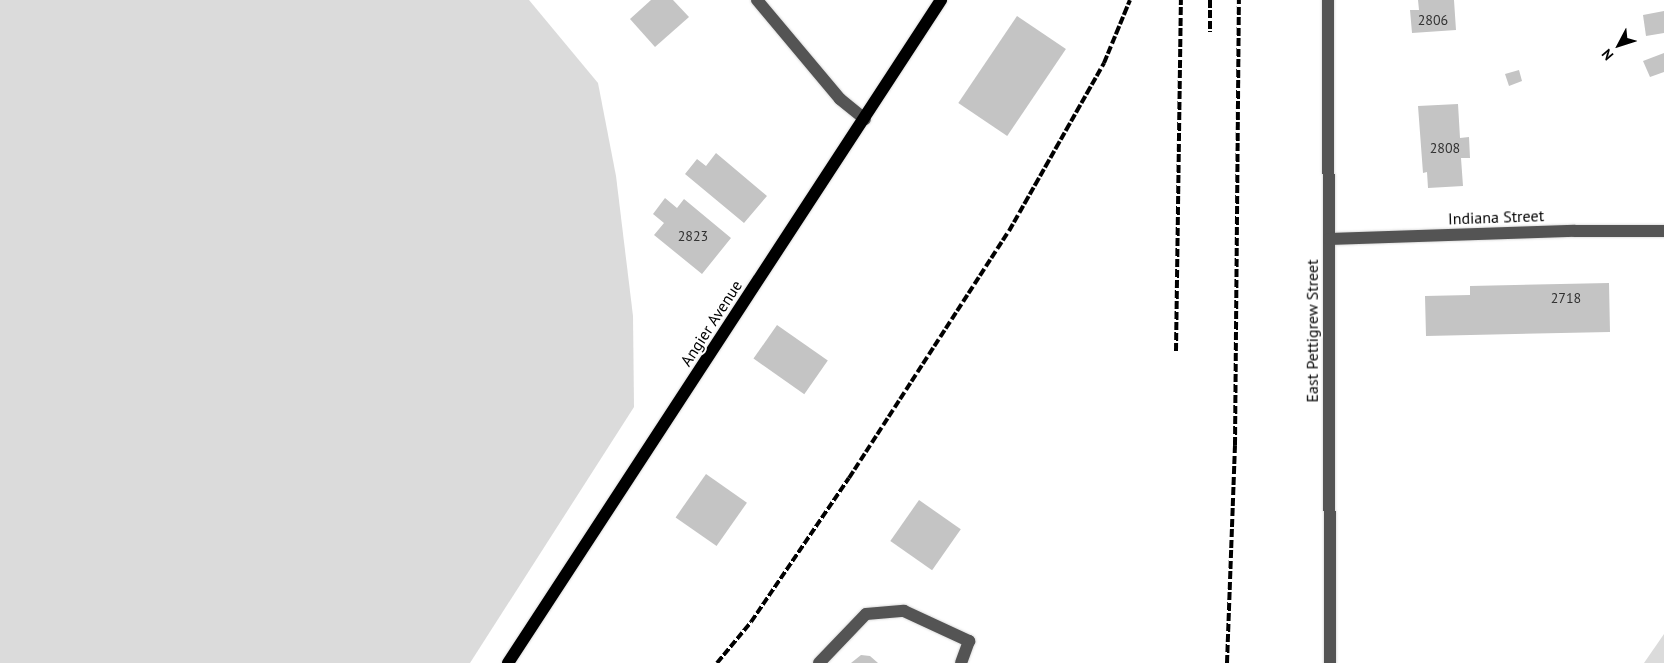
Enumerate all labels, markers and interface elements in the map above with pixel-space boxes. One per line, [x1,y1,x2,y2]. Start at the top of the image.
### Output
house number: 2806 [1418,12,1448,28]
north arrow [1594,20,1644,70]
text: N [1598,45,1617,64]
house number: 2808 [1430,140,1460,156]
street label: Indiana Street [1448,206,1544,228]
house number: 2823 [678,228,708,244]
street label: East Pettigrew Street [1302,259,1322,403]
street label: Angier Avenue [676,276,746,370]
house number: 2718 [1551,290,1581,306]

